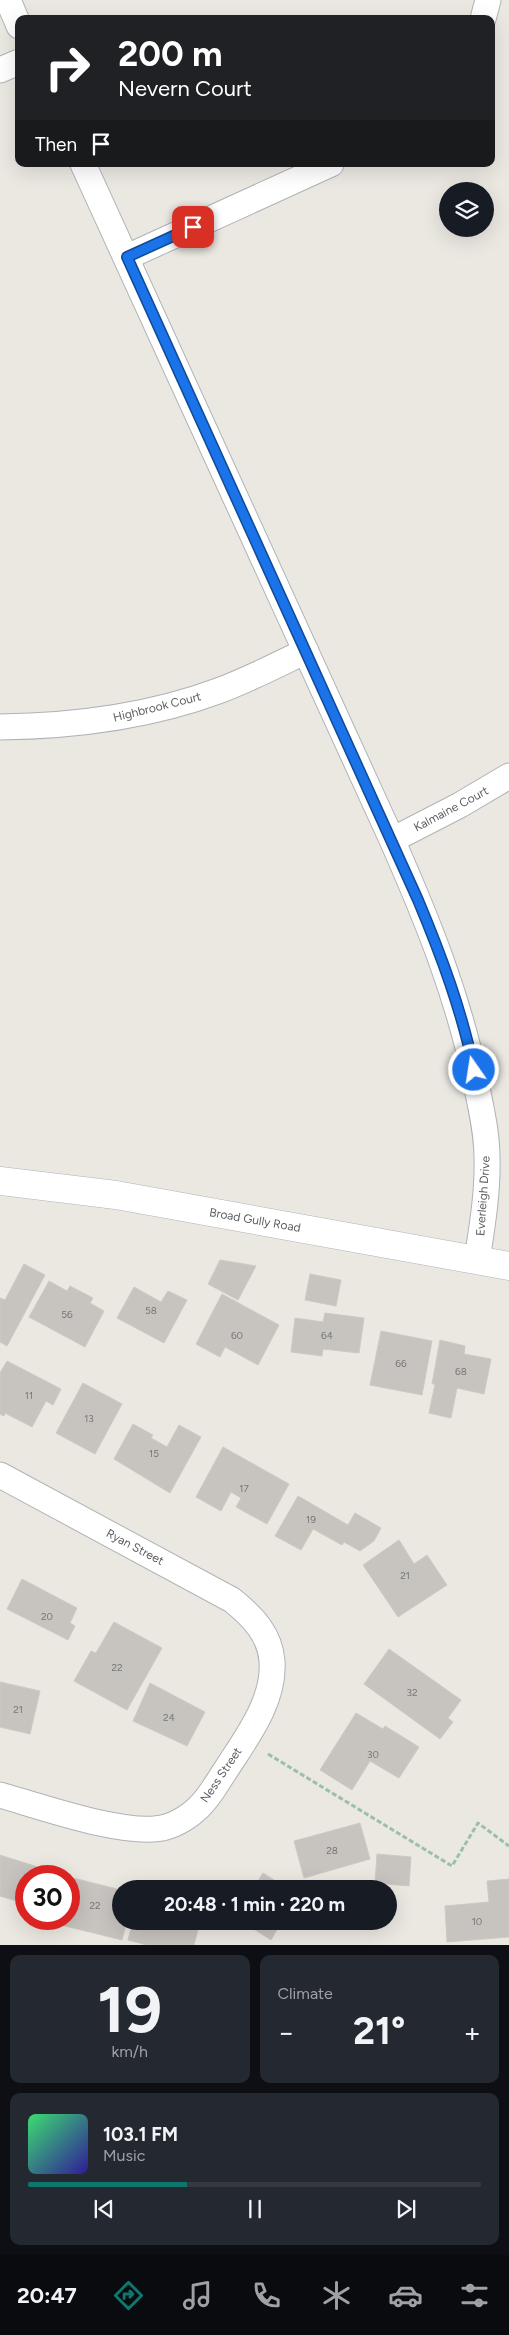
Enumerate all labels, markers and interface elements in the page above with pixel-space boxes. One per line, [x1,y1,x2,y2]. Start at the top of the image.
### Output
text: 200 m [118,33,222,75]
icon: right [35,35,100,100]
text: Nevern Court [118,75,252,102]
icon: arrive [87,130,115,158]
text: Then [35,133,77,156]
map controls [439,182,494,237]
button: layers [439,182,494,237]
pin [172,206,214,248]
icon: arrive [179,213,207,241]
street label: Highbrook Court [112,689,203,725]
street label: Kalmaine Court [411,783,491,834]
position arrow [447,1043,499,1095]
street label: Everleigh Drive [473,1155,493,1237]
street label: Broad Gully Road [208,1205,302,1235]
house number: 58 [145,1304,157,1317]
house number: 56 [61,1308,73,1321]
house number: 60 [231,1329,243,1342]
house number: 64 [321,1329,333,1342]
house number: 66 [395,1357,407,1370]
house number: 68 [455,1365,467,1378]
house number: 11 [25,1389,33,1402]
house number: 13 [84,1412,94,1425]
house number: 15 [149,1447,159,1460]
house number: 17 [239,1482,249,1495]
house number: 19 [306,1513,316,1526]
street label: Ryan Street [104,1526,167,1568]
house number: 21 [400,1569,410,1582]
house number: 20 [41,1610,53,1623]
house number: 22 [111,1661,123,1674]
house number: 32 [406,1686,418,1699]
house number: 21 [13,1703,23,1716]
house number: 24 [163,1711,175,1724]
street label: Ness Street [197,1744,245,1805]
house number: 30 [367,1748,379,1761]
house number: 28 [326,1844,338,1857]
speed limit sign: 30 [15,1865,80,1930]
text: 20:48 · 1 min · 220 m [164,1893,345,1916]
house number: 22 [89,1899,101,1912]
house number: 10 [472,1915,482,1928]
text: 19 [97,1970,162,2048]
text: Climate [278,1984,333,2003]
text: 21° [353,2008,405,2054]
text: − [278,2015,295,2049]
text: + [464,2015,481,2049]
text: km/h [111,2042,148,2061]
text: 103.1 FM [103,2123,178,2146]
text: Music [103,2146,145,2165]
icon: previous [90,2195,118,2223]
icon: pause [241,2195,269,2223]
icon: next [392,2195,420,2223]
icon: directions [111,2278,146,2313]
icon: music [180,2278,215,2313]
icon: phone [249,2278,284,2313]
icon: climate [319,2278,354,2313]
icon: car [388,2278,423,2313]
icon: filters [457,2278,492,2313]
text: 20:47 [17,2282,77,2309]

